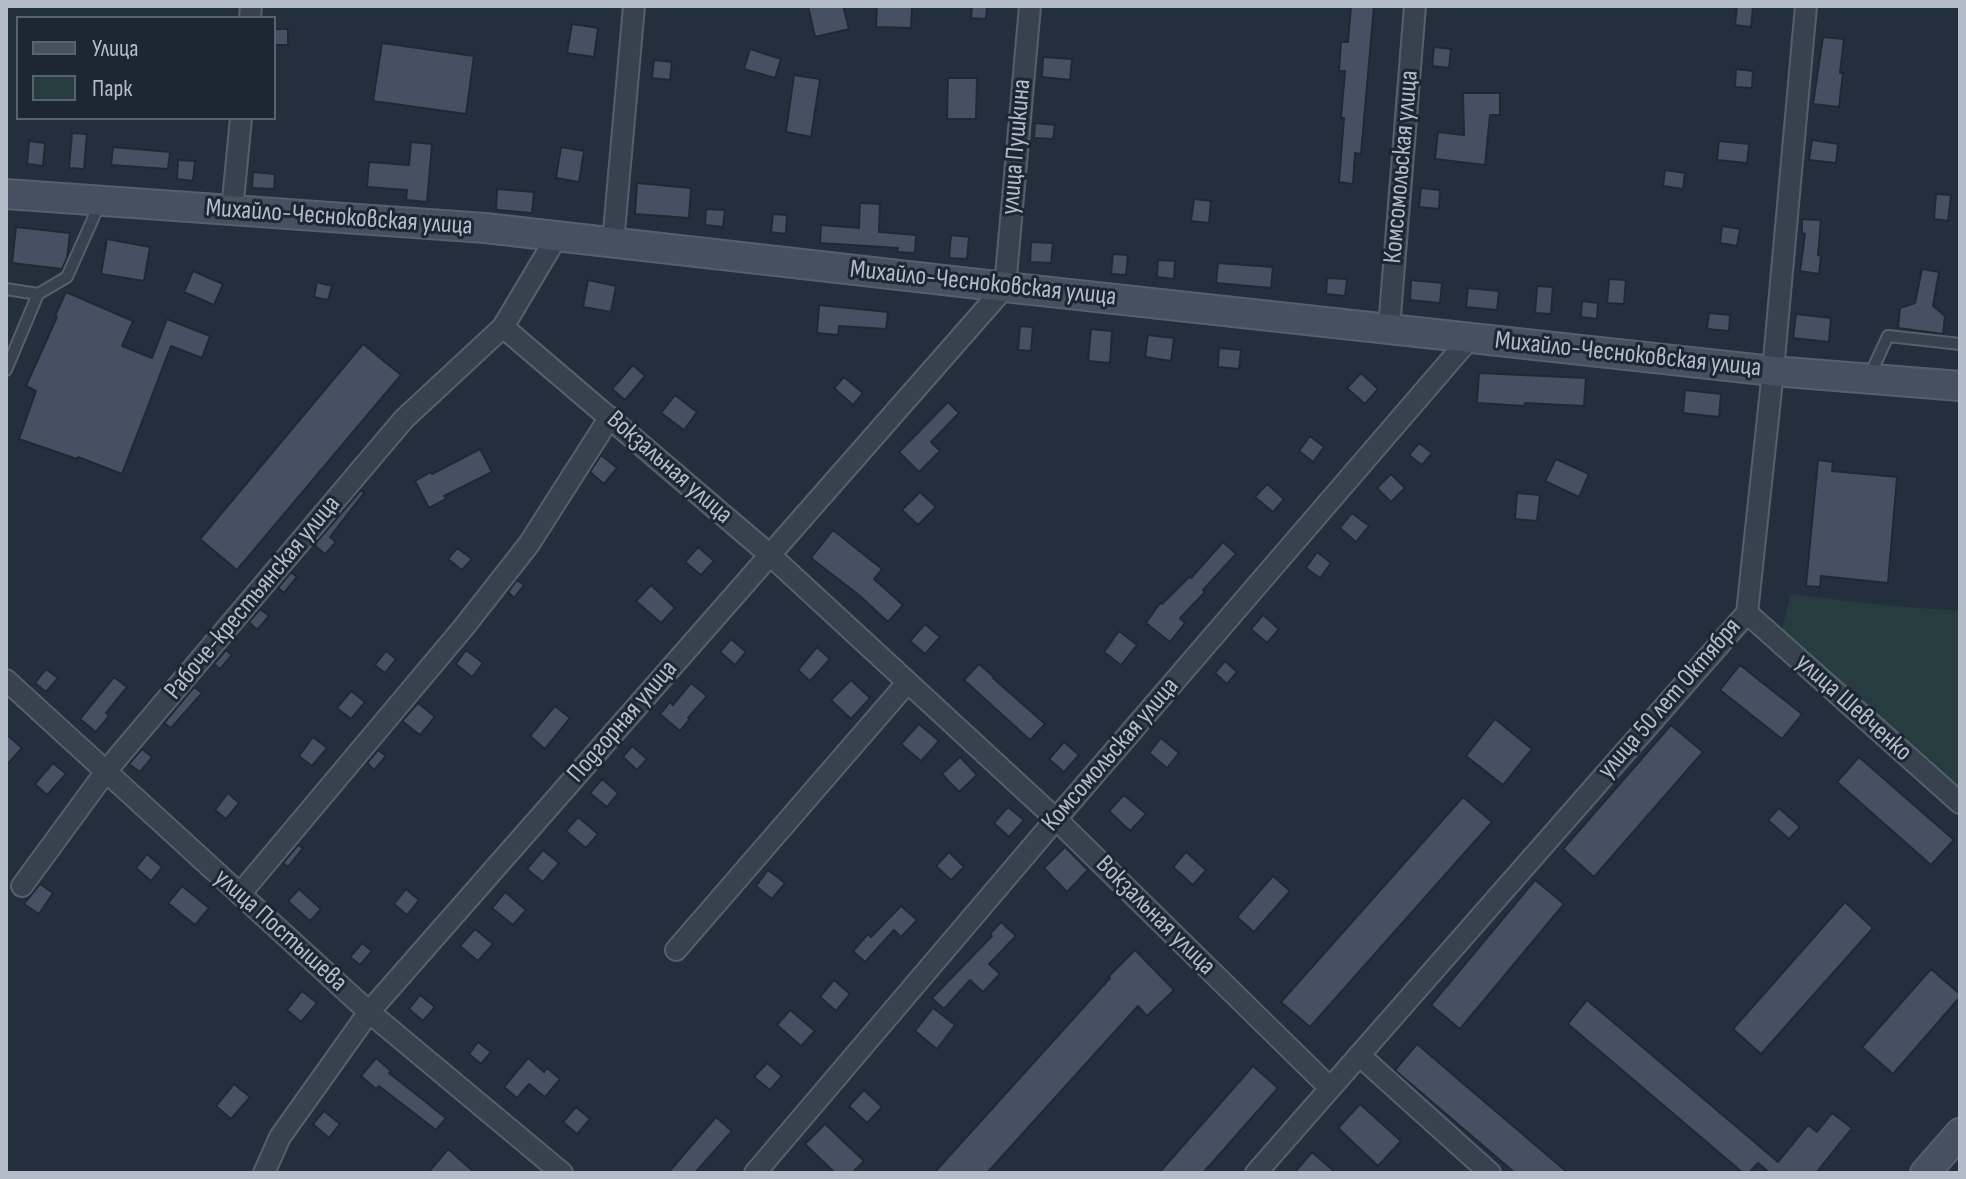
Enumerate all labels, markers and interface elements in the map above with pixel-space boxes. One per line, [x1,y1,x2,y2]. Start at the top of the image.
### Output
legend [16,16,276,120]
text: Улица [92,34,138,63]
street label: Комсомольская улица [1378,69,1426,265]
text: Парк [92,74,132,103]
street label: улица Пушкина [996,78,1038,216]
street label: Михайло-Чесноковская улица [204,193,474,243]
street label: Михайло-Чесноковская улица [848,255,1118,313]
street label: Михайло-Чесноковская улица [1493,326,1763,384]
street label: Вокзальная улица [600,405,738,531]
street label: Рабоче-крестьянская улица [158,490,348,706]
street label: улица 50 лет Октября [1592,612,1748,786]
street label: улица Шевченко [1788,648,1918,768]
street label: Подгорная улица [561,654,685,790]
street label: Комсомольская улица [1036,672,1186,838]
street label: Вокзальная улица [1089,850,1221,982]
street label: улица Постышева [207,863,353,999]

